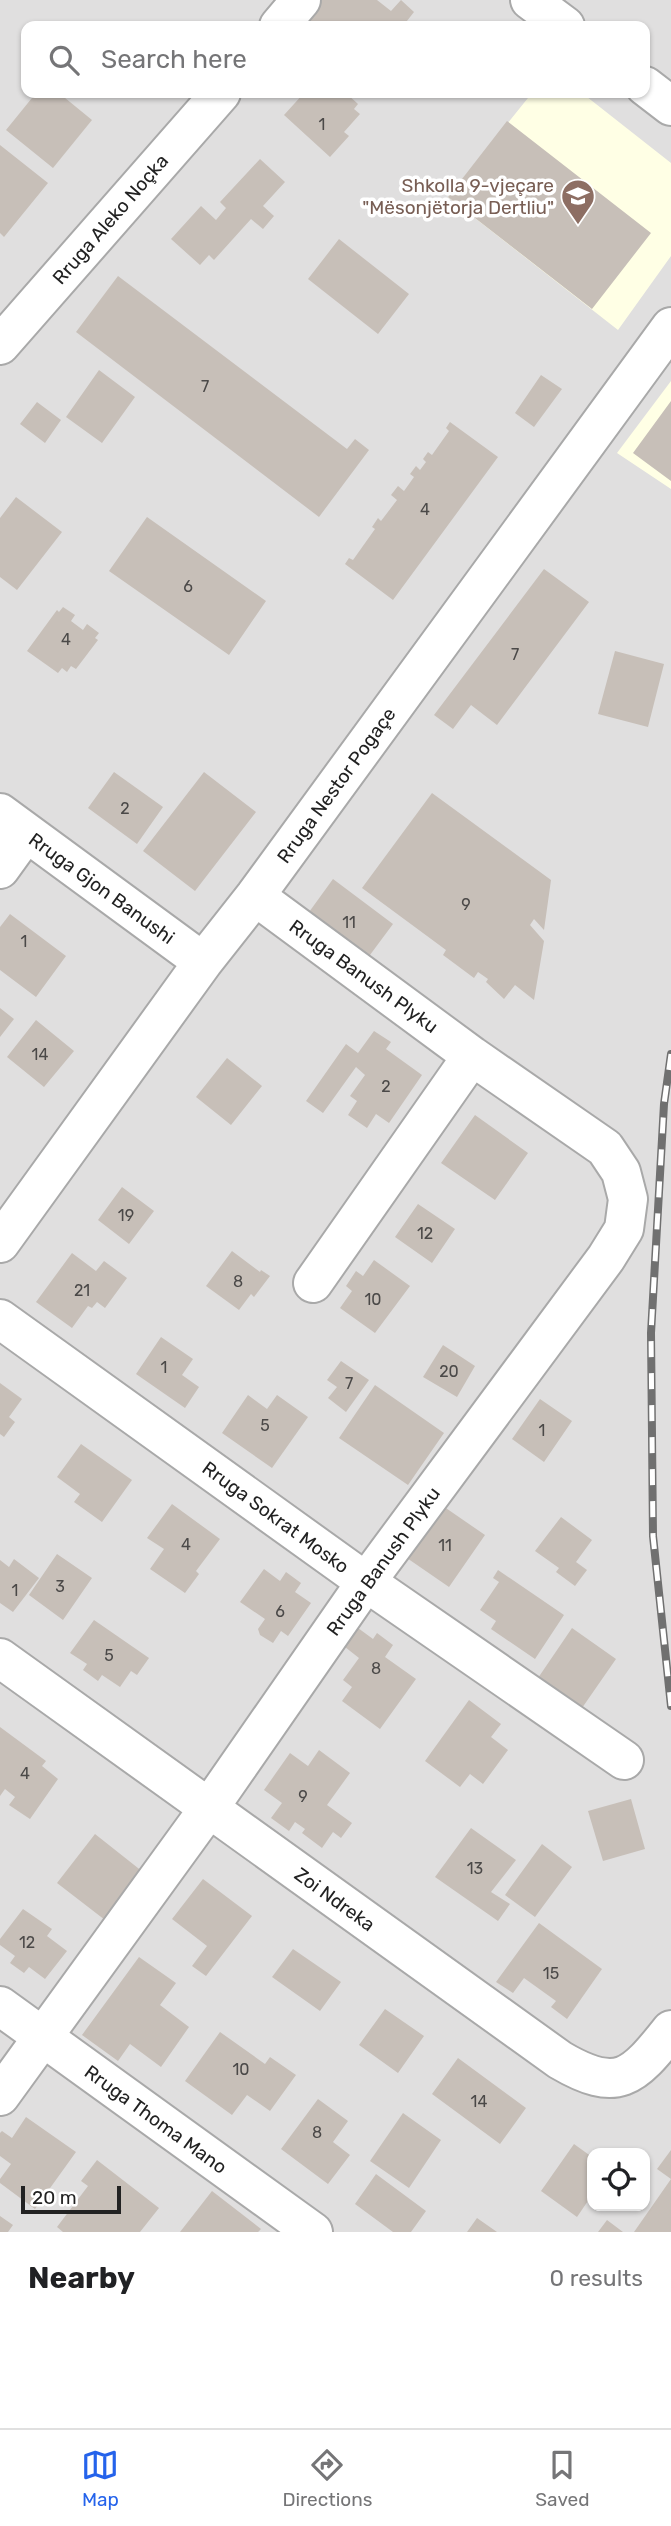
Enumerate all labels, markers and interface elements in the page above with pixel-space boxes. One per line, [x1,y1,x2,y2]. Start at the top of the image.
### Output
search box [21,21,650,98]
icon: search [45,41,83,79]
text: Search here [101,44,247,75]
house number: 1 [319,115,325,134]
street label: Rruga Aleko Noçka [48,150,173,289]
place label: Shkolla 9-vjeçare "Mësonjëtorja Dertliu" [362,174,554,219]
school or university icon: Shkolla 9-vjeçare "Mësonjëtorja Dertliu" [559,177,597,226]
house number: 7 [201,377,209,396]
house number: 4 [420,500,430,519]
house number: 6 [183,577,193,596]
house number: 4 [61,630,71,649]
house number: 7 [511,645,519,664]
street label: Rruga Nestor Pogaçe [272,703,401,868]
house number: 2 [120,799,130,818]
street label: Rruga Gjon Banushi [24,828,179,949]
house number: 9 [461,895,471,914]
house number: 11 [342,913,356,932]
street label: Rruga Banush Plyku [285,915,443,1038]
house number: 1 [21,932,27,951]
house number: 14 [32,1045,48,1064]
house number: 2 [381,1077,391,1096]
house number: 19 [118,1206,134,1225]
house number: 12 [417,1224,433,1243]
house number: 8 [233,1272,243,1291]
house number: 21 [74,1281,90,1300]
house number: 10 [364,1290,382,1309]
house number: 1 [161,1358,167,1377]
house number: 20 [439,1362,459,1381]
house number: 7 [345,1374,353,1393]
house number: 5 [260,1416,270,1435]
house number: 1 [539,1421,545,1440]
street label: Rruga Sokrat Mosko [198,1456,353,1578]
street label: Rruga Banush Plyku [322,1482,445,1640]
house number: 4 [181,1535,191,1554]
house number: 11 [438,1536,452,1555]
house number: 3 [55,1577,65,1596]
house number: 1 [12,1581,18,1600]
house number: 6 [275,1602,285,1621]
house number: 5 [104,1646,114,1665]
house number: 8 [371,1659,381,1678]
house number: 4 [20,1764,30,1783]
house number: 9 [298,1787,308,1806]
house number: 13 [467,1859,483,1878]
street label: Zoi Ndreka [290,1863,379,1936]
house number: 12 [19,1933,35,1952]
house number: 15 [543,1964,559,1983]
street label: Rruga Thoma Mano [80,2060,231,2179]
house number: 10 [232,2060,250,2079]
house number: 14 [471,2092,487,2111]
house number: 8 [312,2123,322,2142]
map controls [587,2148,650,2211]
button: locate [587,2148,650,2211]
scale bar [21,2183,121,2215]
text: 20 m [32,2186,77,2209]
text: Nearby [28,2260,135,2296]
text: 0 results [549,2264,643,2292]
tab: Map [81,2446,119,2511]
tab: Directions [282,2446,372,2511]
tab: Saved [535,2446,590,2511]

